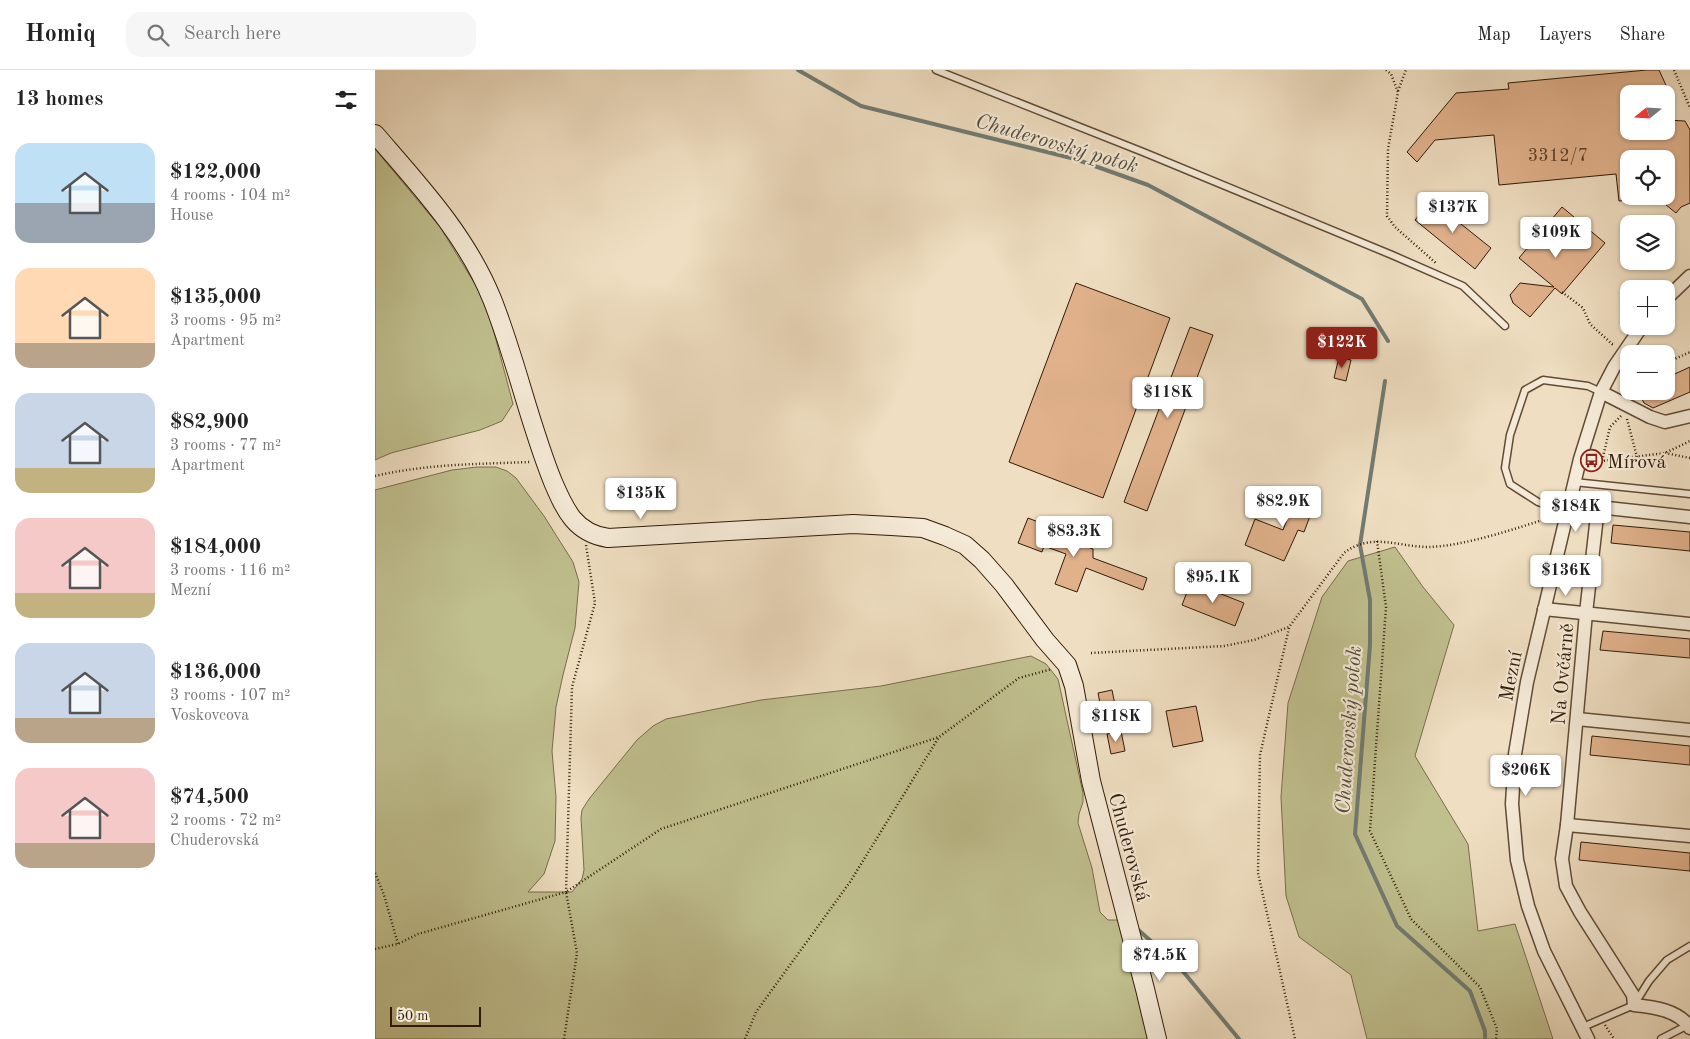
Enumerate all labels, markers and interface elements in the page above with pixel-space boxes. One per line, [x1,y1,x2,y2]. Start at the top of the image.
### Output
search box [126,12,476,57]
icon: search [144,21,172,49]
text: Homiq [25,23,96,47]
text: Search here [184,25,281,44]
text: Map [1477,26,1511,44]
text: Layers [1539,26,1591,44]
text: Share [1619,26,1665,44]
north arrow [1620,85,1675,140]
map controls [1620,85,1675,400]
icon: filters [332,86,360,114]
text: 13 homes [15,89,103,110]
water label: Chuderovský potok [973,111,1140,178]
house number: 3312/7 [1528,147,1588,165]
button: locate [1620,150,1675,205]
text: $122,000 [170,162,261,183]
icon: home [55,163,115,223]
text: 4 rooms · 104 m² [170,188,290,204]
pin: $137K [1418,191,1488,234]
text: $137K [1428,200,1478,216]
text: House [170,208,213,224]
button: layers [1620,215,1675,270]
pin: $109K [1521,216,1591,259]
text: $109K [1531,225,1581,241]
button: + [1620,280,1675,335]
text: $135,000 [170,287,261,308]
icon: home [55,288,115,348]
text: 3 rooms · 95 m² [170,313,281,329]
pin: $122K [1307,326,1377,369]
text: Apartment [170,333,245,349]
text: $122K [1317,335,1367,351]
button: − [1620,345,1675,400]
pin: $118K [1133,376,1203,419]
text: $118K [1143,385,1193,401]
text: $82,900 [170,412,249,433]
icon: home [55,413,115,473]
text: 3 rooms · 77 m² [170,438,281,454]
bus stop icon: Mírová [1579,449,1603,473]
place label: Mírová [1607,453,1666,473]
text: Apartment [170,458,245,474]
pin: $135K [606,478,676,520]
text: $135K [616,486,666,502]
pin: $82.9K [1242,486,1324,528]
pin: $184K [1541,490,1611,533]
text: $82.9K [1256,494,1310,510]
text: $184K [1551,499,1601,515]
pin: $83.3K [1033,516,1115,558]
text: $83.3K [1047,524,1101,540]
text: $184,000 [170,537,261,558]
icon: home [55,538,115,598]
pin: $136K [1531,554,1601,597]
pin: $95.1K [1172,562,1254,604]
text: 3 rooms · 116 m² [170,563,290,579]
text: $136K [1541,563,1591,579]
text: $95.1K [1186,570,1240,586]
text: Mezní [170,583,211,599]
street label: Na Ovčárně [1550,623,1578,726]
water label: Chuderovský potok [1333,645,1366,815]
street label: Mezní [1497,649,1527,703]
text: $136,000 [170,662,261,683]
icon: home [55,663,115,723]
text: 3 rooms · 107 m² [170,688,290,704]
pin: $118K [1081,700,1151,743]
text: Voskovcova [170,708,249,724]
text: $118K [1091,709,1141,725]
pin: $206K [1491,754,1561,797]
text: $206K [1501,763,1551,779]
text: $74,500 [170,787,249,808]
icon: home [55,788,115,848]
street label: Chuderovská [1104,791,1152,904]
text: 2 rooms · 72 m² [170,813,281,829]
text: Chuderovská [170,833,259,849]
pin: $74.5K [1119,940,1201,982]
text: $74.5K [1133,948,1187,964]
scale bar [390,1004,481,1027]
text: 50 m [397,1009,428,1023]

